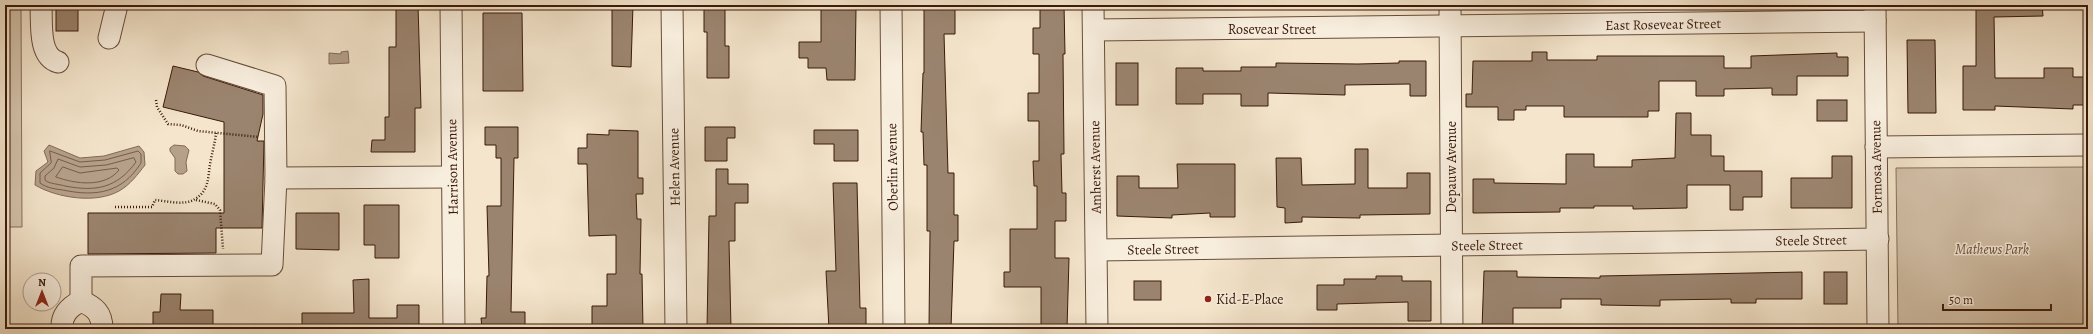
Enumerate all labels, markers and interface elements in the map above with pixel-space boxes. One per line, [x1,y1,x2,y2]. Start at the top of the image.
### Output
street label: East Rosevear Street [1605,14,1721,35]
street label: Rosevear Street [1228,20,1317,39]
street label: Harrison Avenue [442,119,463,215]
street label: Amherst Avenue [1085,120,1106,215]
street label: Formosa Avenue [1866,120,1887,214]
street label: Depauw Avenue [1442,121,1461,213]
street label: Oberlin Avenue [882,123,903,211]
street label: Helen Avenue [664,128,685,206]
street label: Steele Street [1775,230,1847,251]
street label: Steele Street [1451,235,1523,256]
street label: Steele Street [1127,239,1199,260]
park label: Mathews Park [1955,240,2029,259]
north arrow [22,272,62,312]
text: N [38,275,46,290]
scale bar [1943,286,2051,312]
place label: Kid-E-Place [1216,290,1284,309]
text: 50 m [1949,292,1973,308]
marker: Kid-E-Place [1203,294,1213,304]

